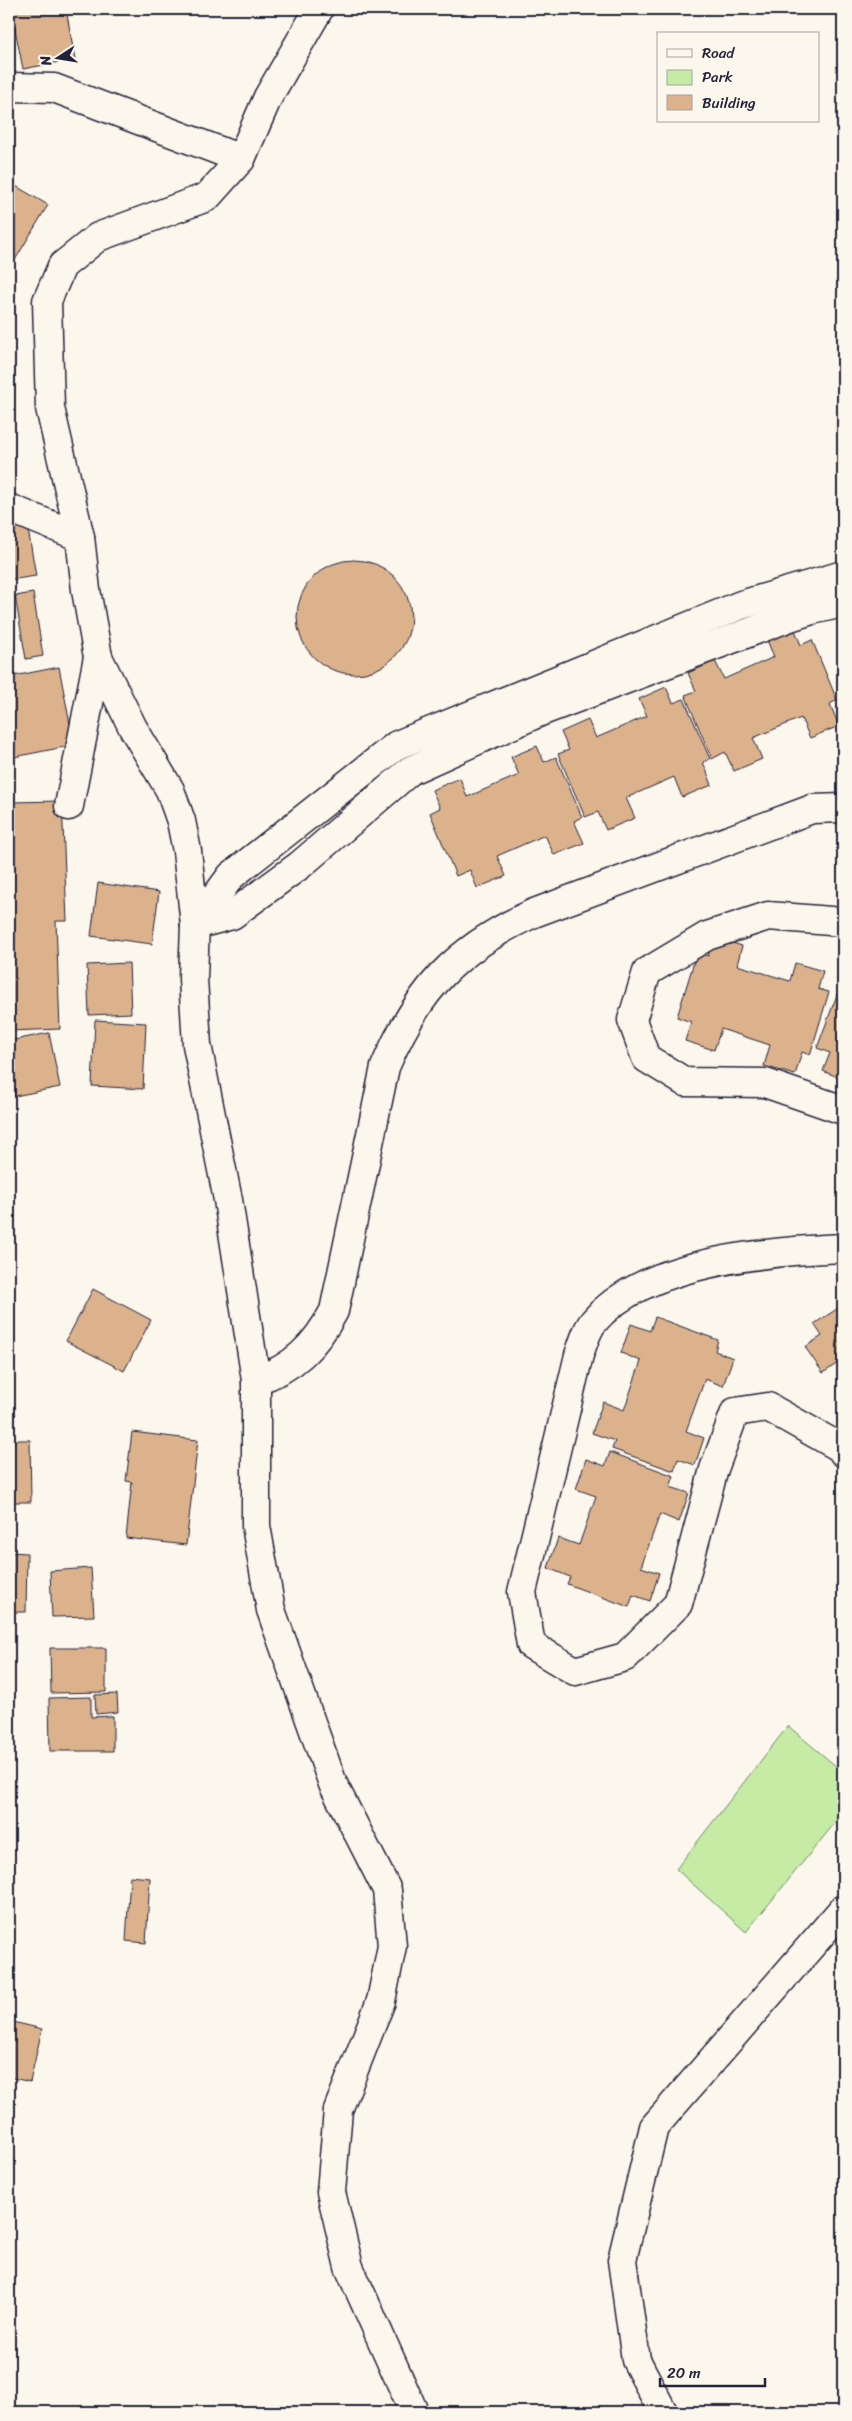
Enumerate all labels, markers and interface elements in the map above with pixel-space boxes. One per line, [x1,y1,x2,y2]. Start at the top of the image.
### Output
north arrow [32,32,82,82]
legend [657,32,820,122]
text: Road [702,40,735,66]
text: N [32,53,59,69]
text: Park [702,64,733,90]
text: Building [702,90,756,116]
scale bar [660,2356,764,2388]
text: 20 m [667,2360,701,2386]

